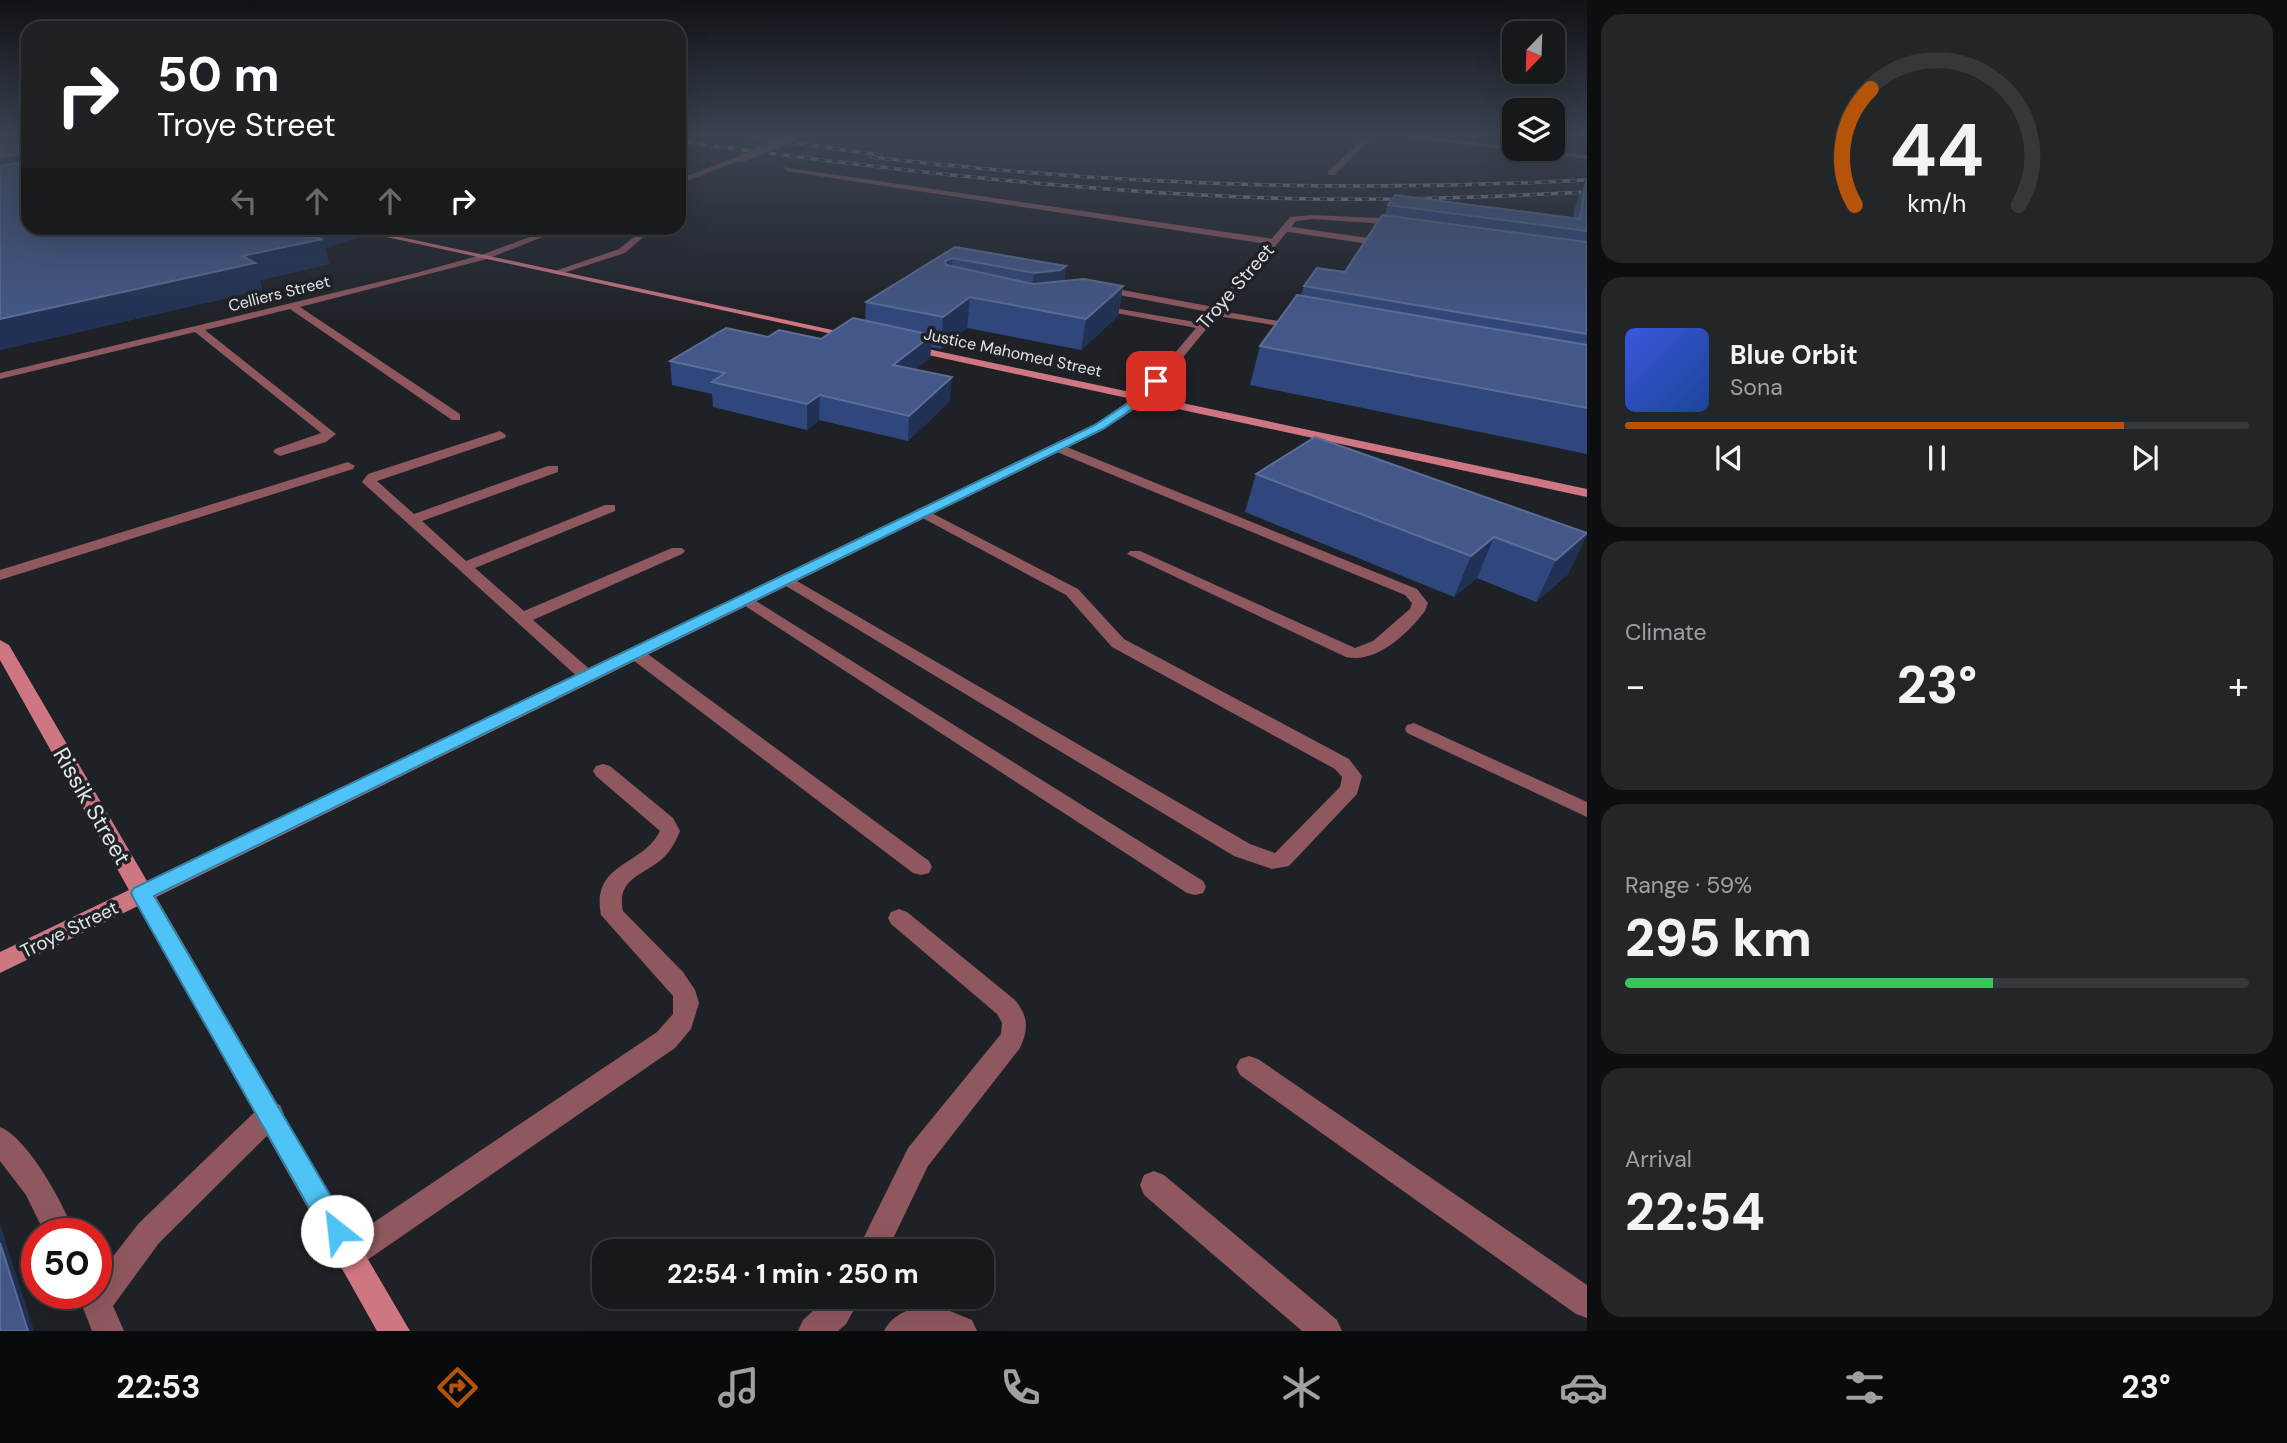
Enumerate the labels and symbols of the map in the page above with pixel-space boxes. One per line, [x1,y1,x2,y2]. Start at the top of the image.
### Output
north arrow [1502,21,1564,84]
street label: Troye Street [1191,238,1280,335]
street label: Celliers Street [226,271,332,316]
street label: Justice Mahomed Street [922,323,1104,382]
pin [1126,351,1186,411]
street label: Rissik Street [46,742,138,870]
street label: Troye Street [16,895,122,964]
position arrow [300,1194,374,1268]
speed limit sign: 50 [21,1218,112,1309]

